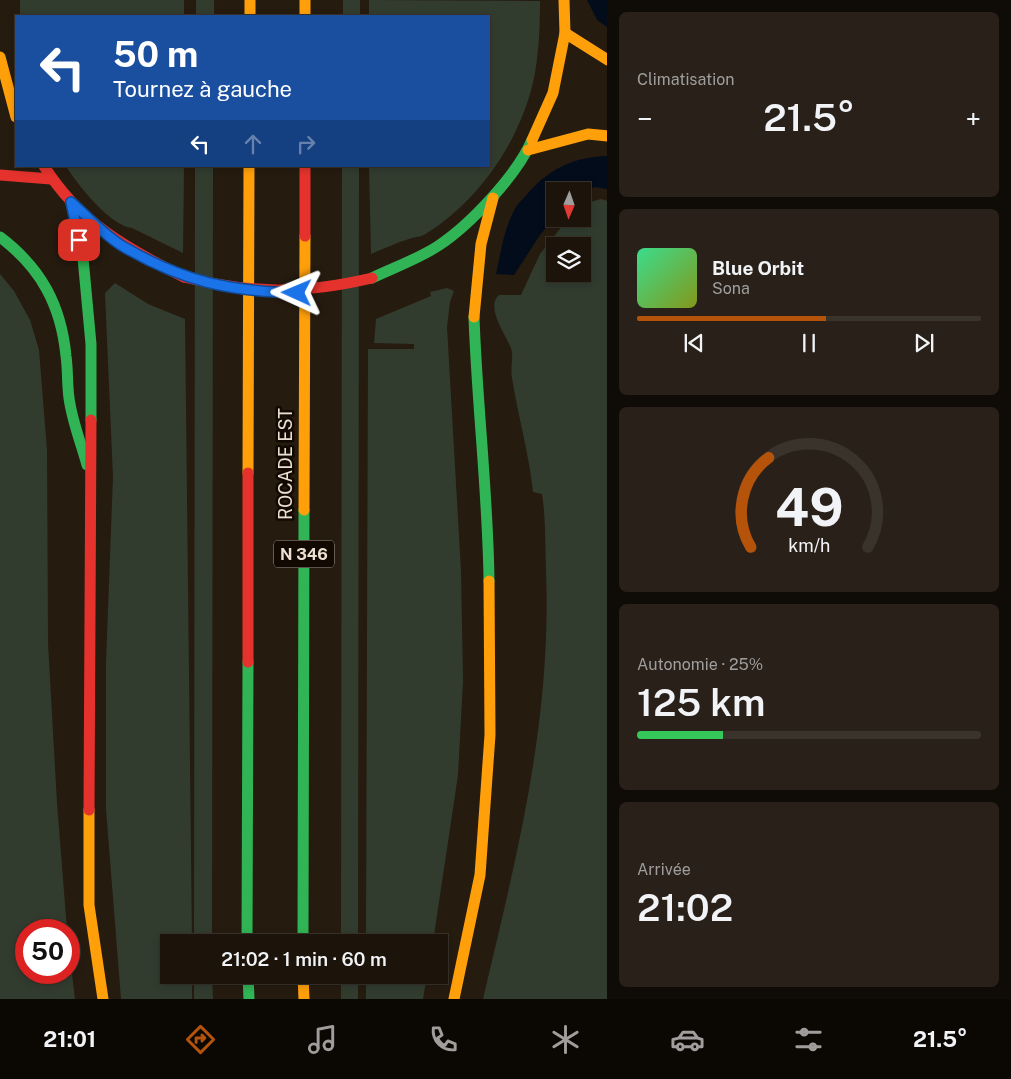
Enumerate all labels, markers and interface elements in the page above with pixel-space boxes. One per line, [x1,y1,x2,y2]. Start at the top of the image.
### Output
text: 50 m [113,34,198,75]
icon: left [30,35,95,100]
text: Climatisation [637,70,734,89]
text: Tournez à gauche [113,76,292,102]
text: 21.5° [763,95,855,140]
text: − [637,102,653,135]
text: + [965,102,981,135]
icon: left [186,130,214,158]
icon: ahead [239,130,267,158]
icon: right [292,130,320,158]
north arrow [546,182,591,228]
map controls [546,182,591,282]
pin [58,219,100,261]
icon: arrive [65,226,93,254]
button: layers [546,237,591,282]
text: Blue Orbit [712,257,804,279]
position arrow [270,266,322,318]
text: Sona [712,279,750,298]
icon: previous [680,329,708,357]
icon: pause [795,329,823,357]
icon: next [910,329,938,357]
street label: ROCADE EST [275,408,296,520]
text: 49 [775,477,843,538]
text: km/h [788,535,830,556]
road number: N 346 [274,540,334,568]
text: Autonomie · 25% [637,655,763,674]
text: 125 km [637,680,766,725]
text: Arrivée [637,860,691,879]
text: 21:02 [637,885,733,930]
speed limit sign: 50 [15,919,80,984]
text: 21:02 · 1 min · 60 m [221,948,387,970]
icon: directions [183,1022,218,1057]
icon: music [305,1022,340,1057]
icon: phone [426,1022,461,1057]
icon: climate [548,1022,583,1057]
icon: car [670,1022,705,1057]
icon: filters [791,1022,826,1057]
text: 21:01 [43,1026,96,1052]
text: 21.5° [913,1026,968,1052]

